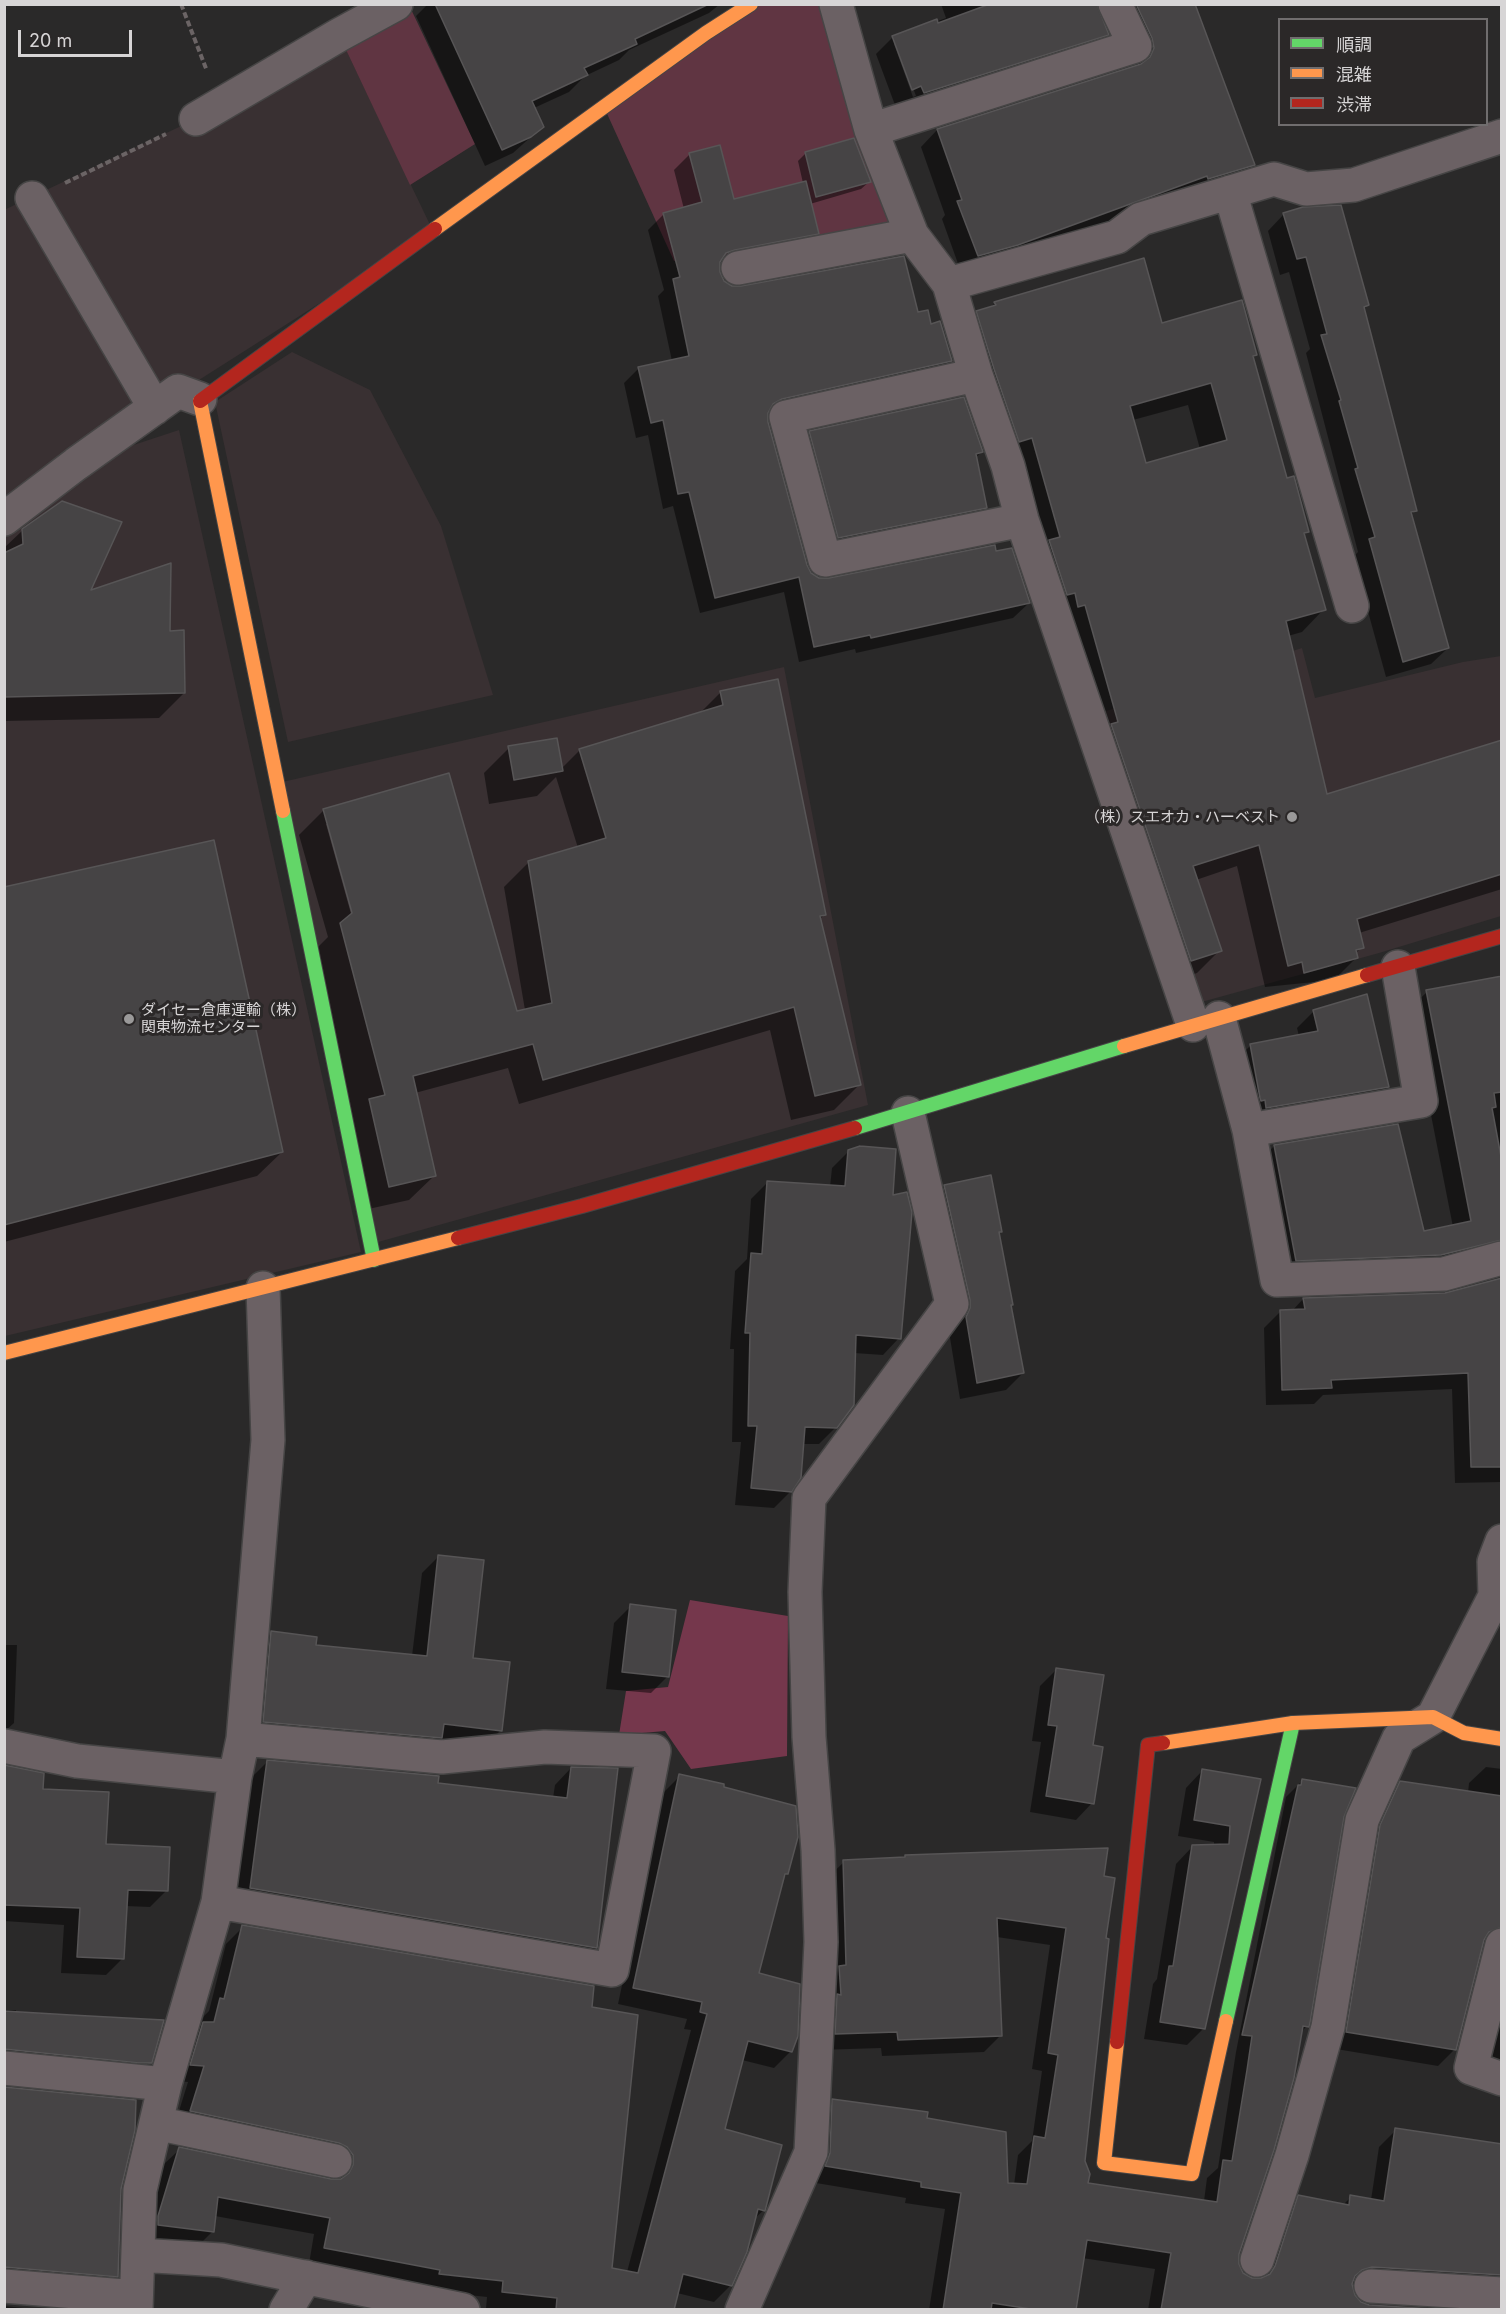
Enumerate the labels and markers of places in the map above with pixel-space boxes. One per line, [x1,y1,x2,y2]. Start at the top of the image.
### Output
place label: （株）スエオカ・ハーベスト [1085,808,1280,826]
marker: （株）スエオカ・ハーベスト [1285,810,1299,824]
place label: ダイセー倉庫運輸（株） 関東物流センター [141,1001,306,1036]
marker: ダイセー倉庫運輸（株） 関東物流センター [122,1012,136,1026]

